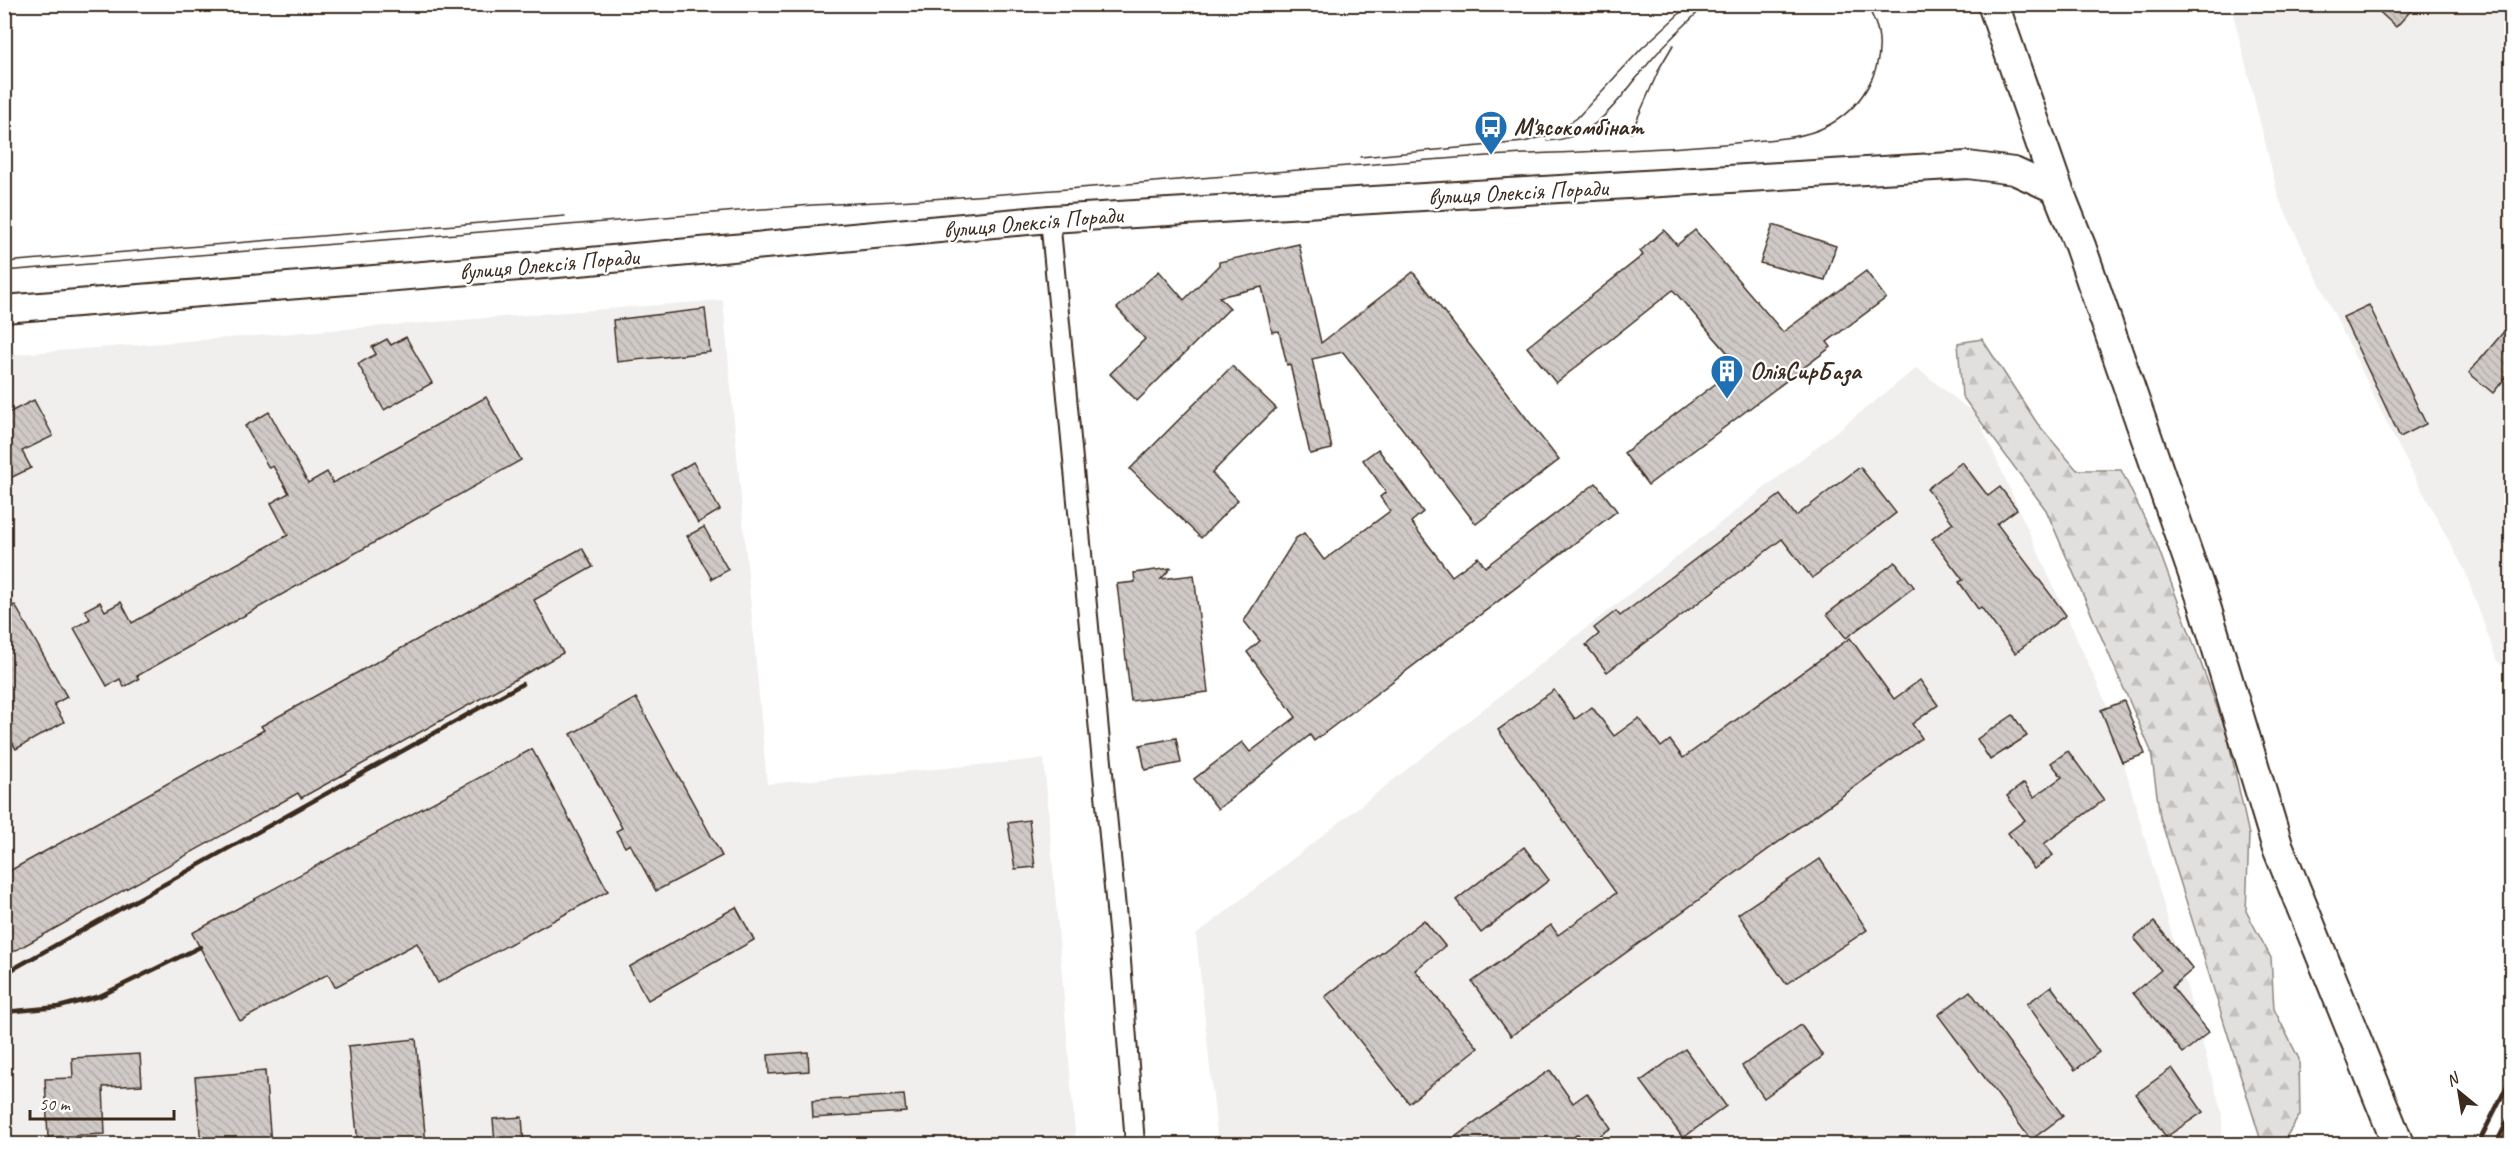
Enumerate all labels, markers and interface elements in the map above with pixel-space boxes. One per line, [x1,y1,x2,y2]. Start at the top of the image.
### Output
bus stop icon: М'ясокомбінат [1473,109,1509,156]
place label: М'ясокомбінат [1514,112,1645,142]
street label: вулиця Олексія Поради [1427,172,1611,212]
street label: вулиця Олексія Поради [942,199,1126,245]
street label: вулиця Олексія Поради [458,241,642,287]
building icon: ОліяСирБаза [1709,353,1745,400]
place label: ОліяСирБаза [1750,356,1863,387]
north arrow [2429,1062,2489,1122]
text: N [2443,1067,2464,1091]
scale bar [30,1083,174,1121]
text: 50 m [39,1093,72,1115]

